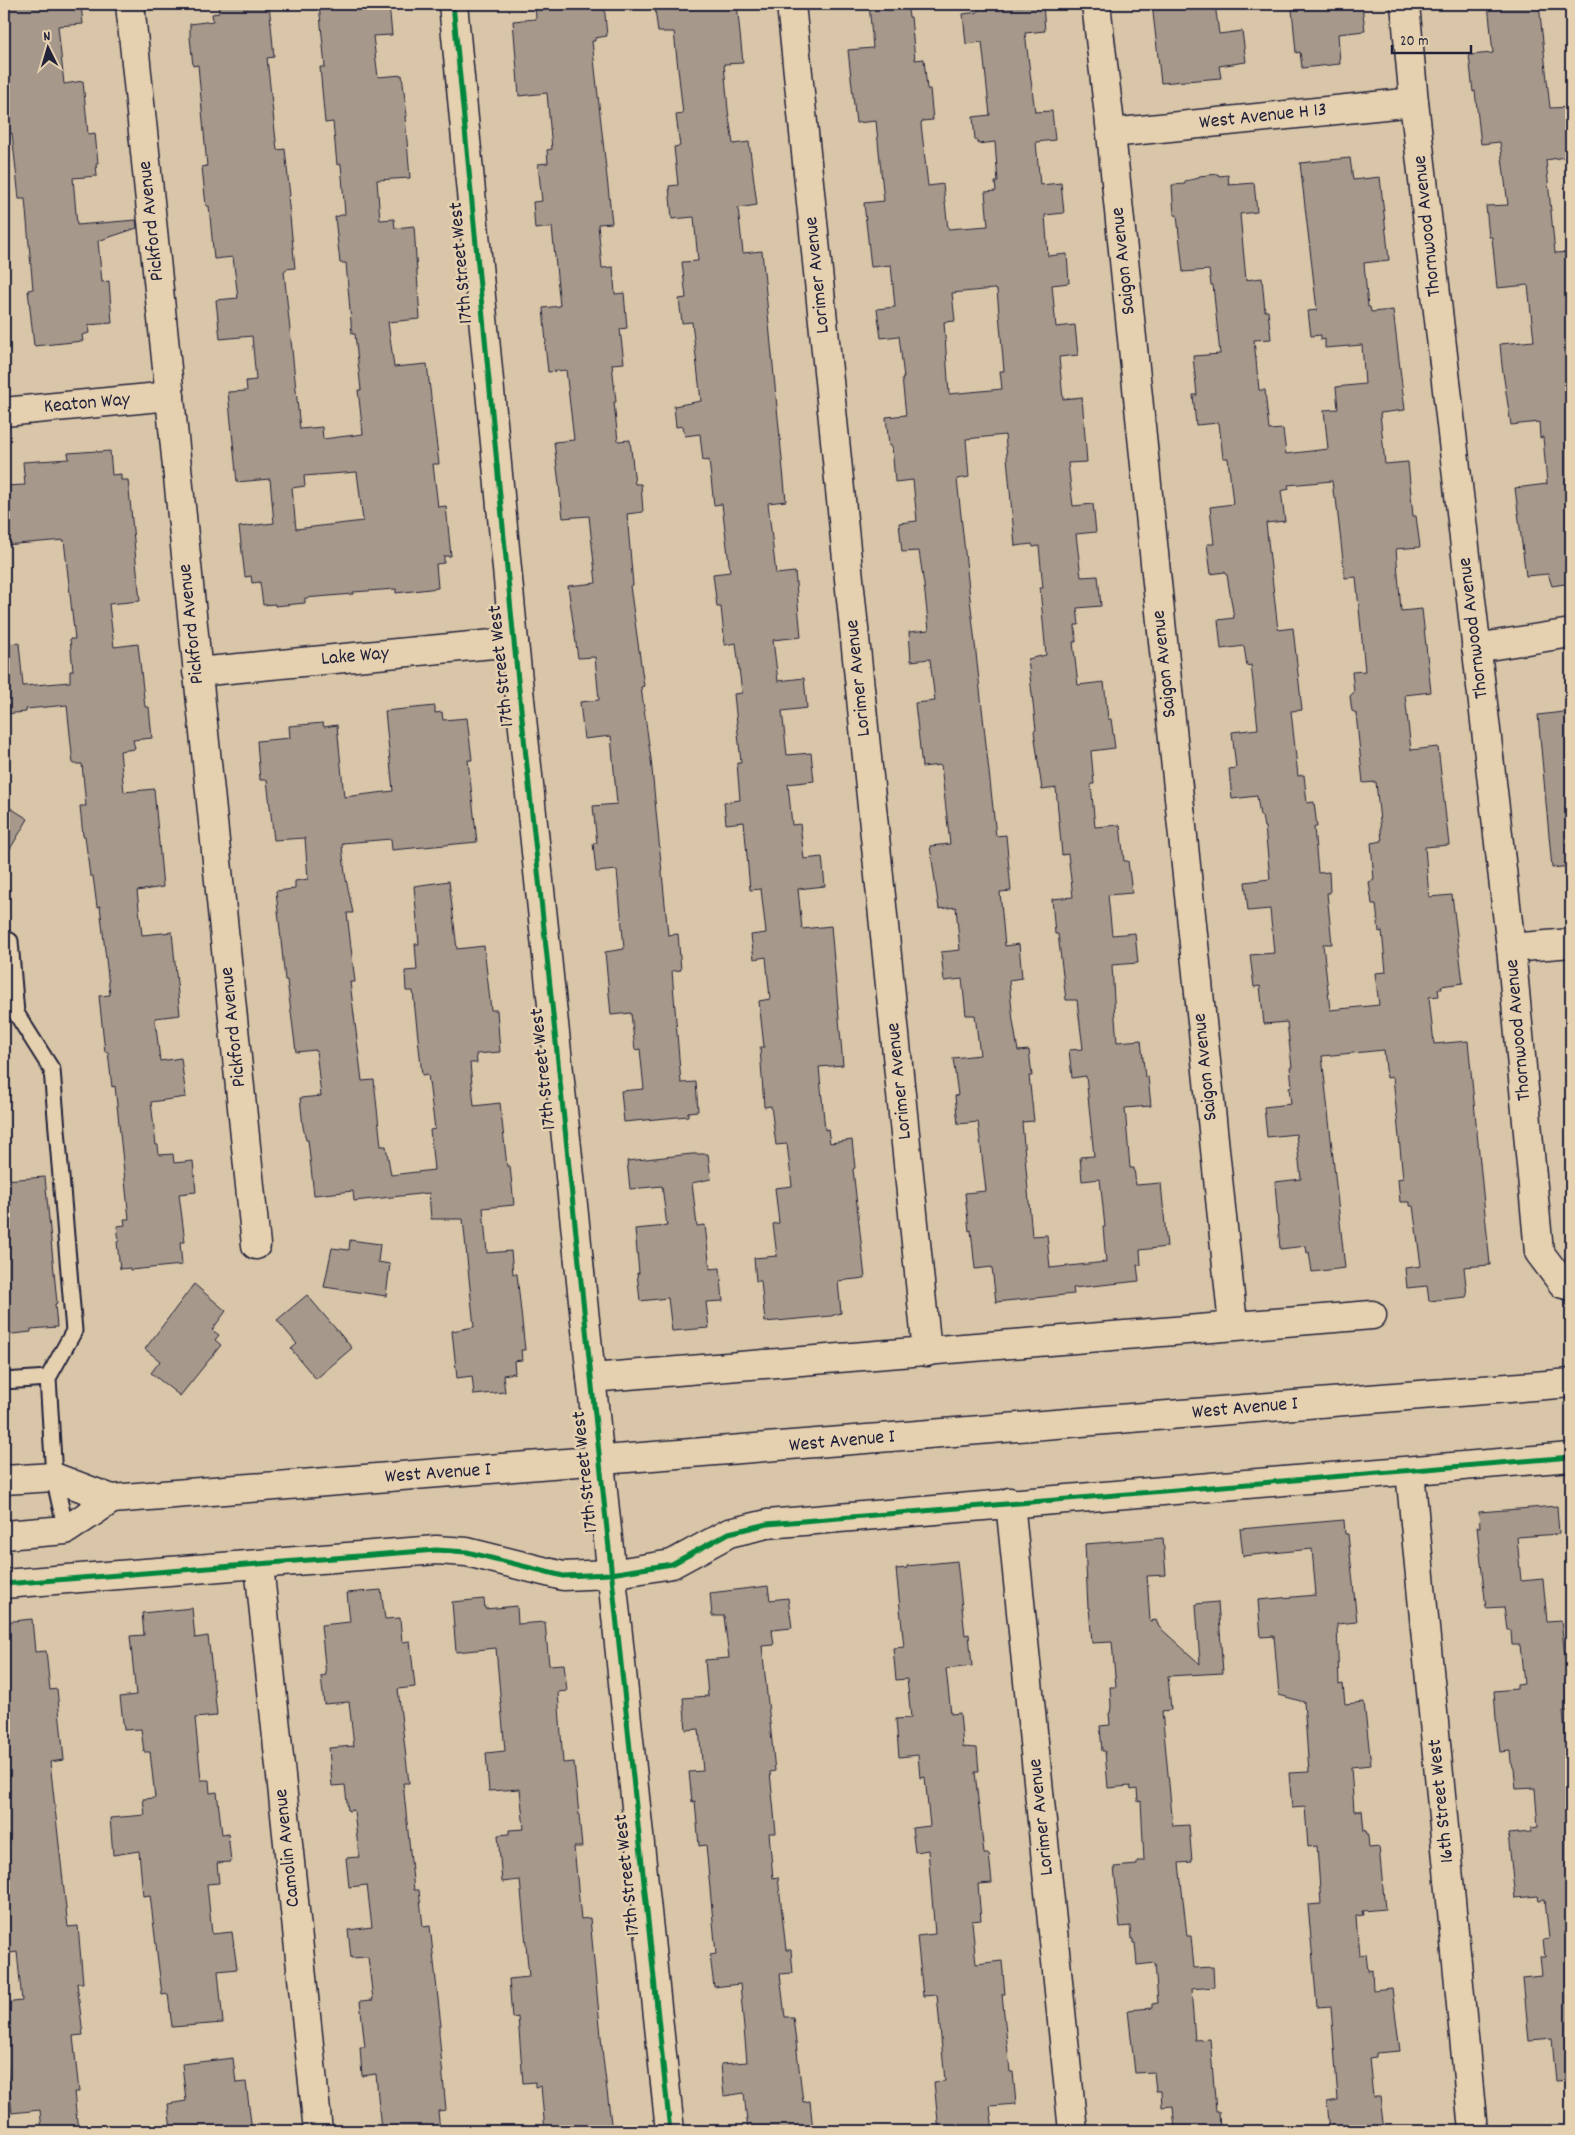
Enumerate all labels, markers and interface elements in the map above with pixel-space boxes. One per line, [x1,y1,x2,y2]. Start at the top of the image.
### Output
north arrow [22,22,72,72]
scale bar [1392,22,1471,54]
text: N [43,27,51,47]
text: 20 m [1400,31,1428,53]
street label: West Avenue H 13 [1198,96,1328,138]
street label: Thornwood Avenue [1407,154,1449,298]
street label: Pickford Avenue [132,159,172,283]
street label: 17th Street West [443,201,481,325]
street label: Saigon Avenue [1104,206,1144,316]
street label: Lorimer Avenue [798,215,838,335]
street label: Keaton Way [43,386,132,422]
street label: Thornwood Avenue [1451,556,1497,700]
street label: Pickford Avenue [172,562,212,686]
street label: 17th Street West [482,604,522,728]
street label: Saigon Avenue [1145,609,1185,719]
street label: Lorimer Avenue [839,618,879,738]
street label: Lake Way [320,640,391,674]
street label: Thornwood Avenue [1499,958,1539,1102]
street label: Pickford Avenue [214,965,254,1089]
street label: 17th Street West [524,1007,564,1131]
street label: Saigon Avenue [1186,1012,1226,1122]
street label: Lorimer Avenue [880,1021,920,1141]
street label: West Avenue I [1191,1390,1299,1428]
street label: 17th Street West [566,1410,606,1534]
street label: West Avenue I [788,1423,896,1461]
street label: West Avenue I [384,1456,492,1492]
street label: 16th Street West [1422,1738,1462,1864]
street label: Lorimer Avenue [1022,1757,1062,1877]
street label: Camolin Avenue [268,1787,308,1909]
street label: 17th Street West [608,1813,648,1937]

